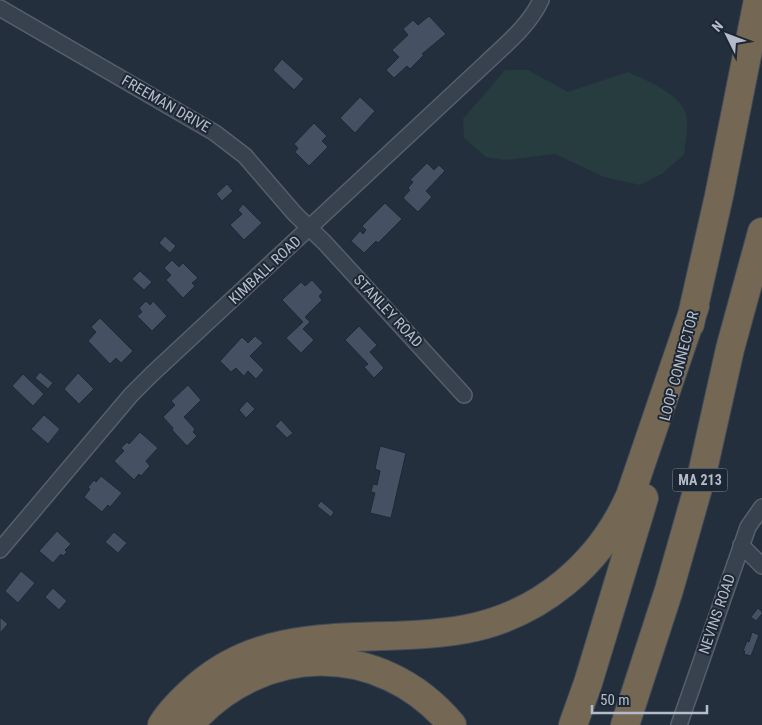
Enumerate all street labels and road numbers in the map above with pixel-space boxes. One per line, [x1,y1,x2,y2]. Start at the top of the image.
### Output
street label: FREEMAN DRIVE [119,71,213,137]
street label: KIMBALL ROAD [225,232,305,308]
street label: STANLEY ROAD [350,271,426,351]
street label: LOOP CONNECTOR [656,309,702,423]
road number: MA 213 [672,468,728,492]
street label: NEVINS ROAD [695,572,739,656]

